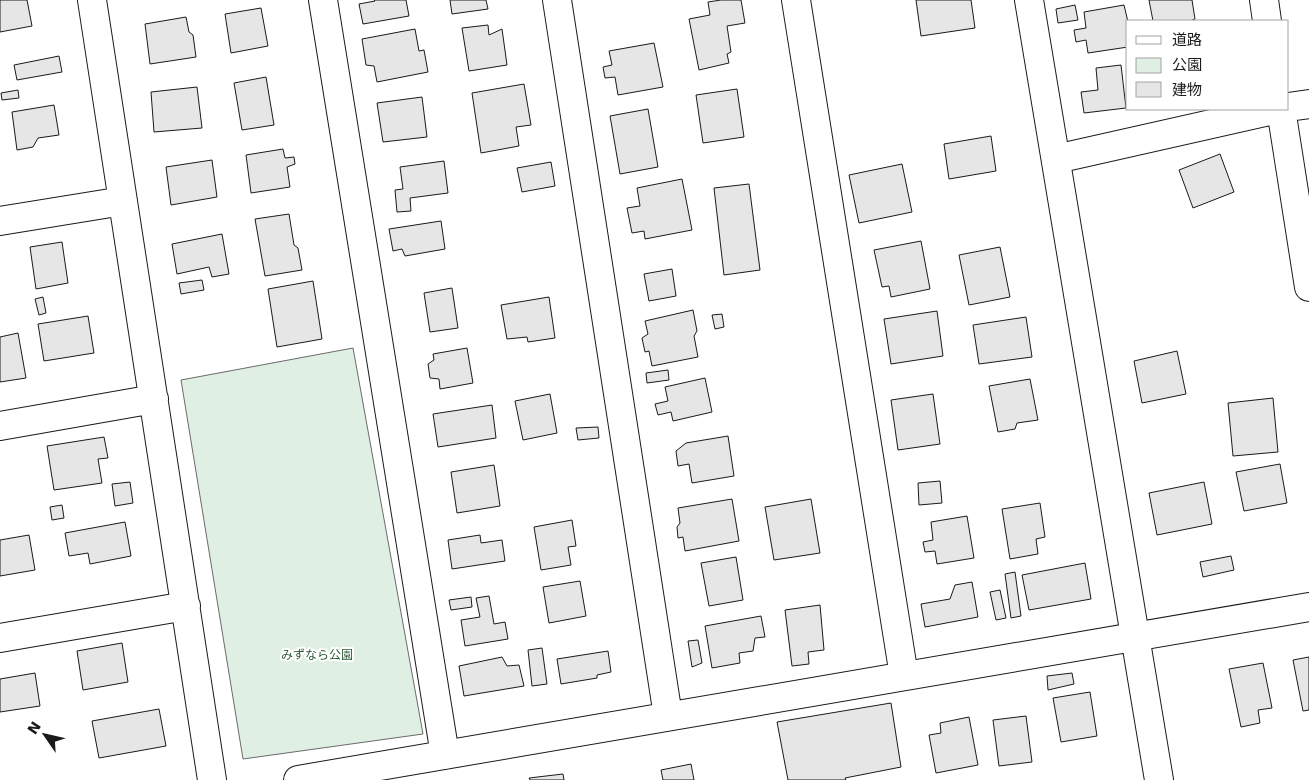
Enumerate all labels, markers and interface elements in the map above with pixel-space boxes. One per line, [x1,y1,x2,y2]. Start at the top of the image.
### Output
legend [1126,20,1289,110]
text: 道路 [1172,31,1202,49]
text: 公園 [1172,56,1202,74]
text: 建物 [1172,81,1202,99]
park label: みずなら公園 [281,648,353,662]
north arrow [20,710,70,760]
text: N [24,718,44,737]

